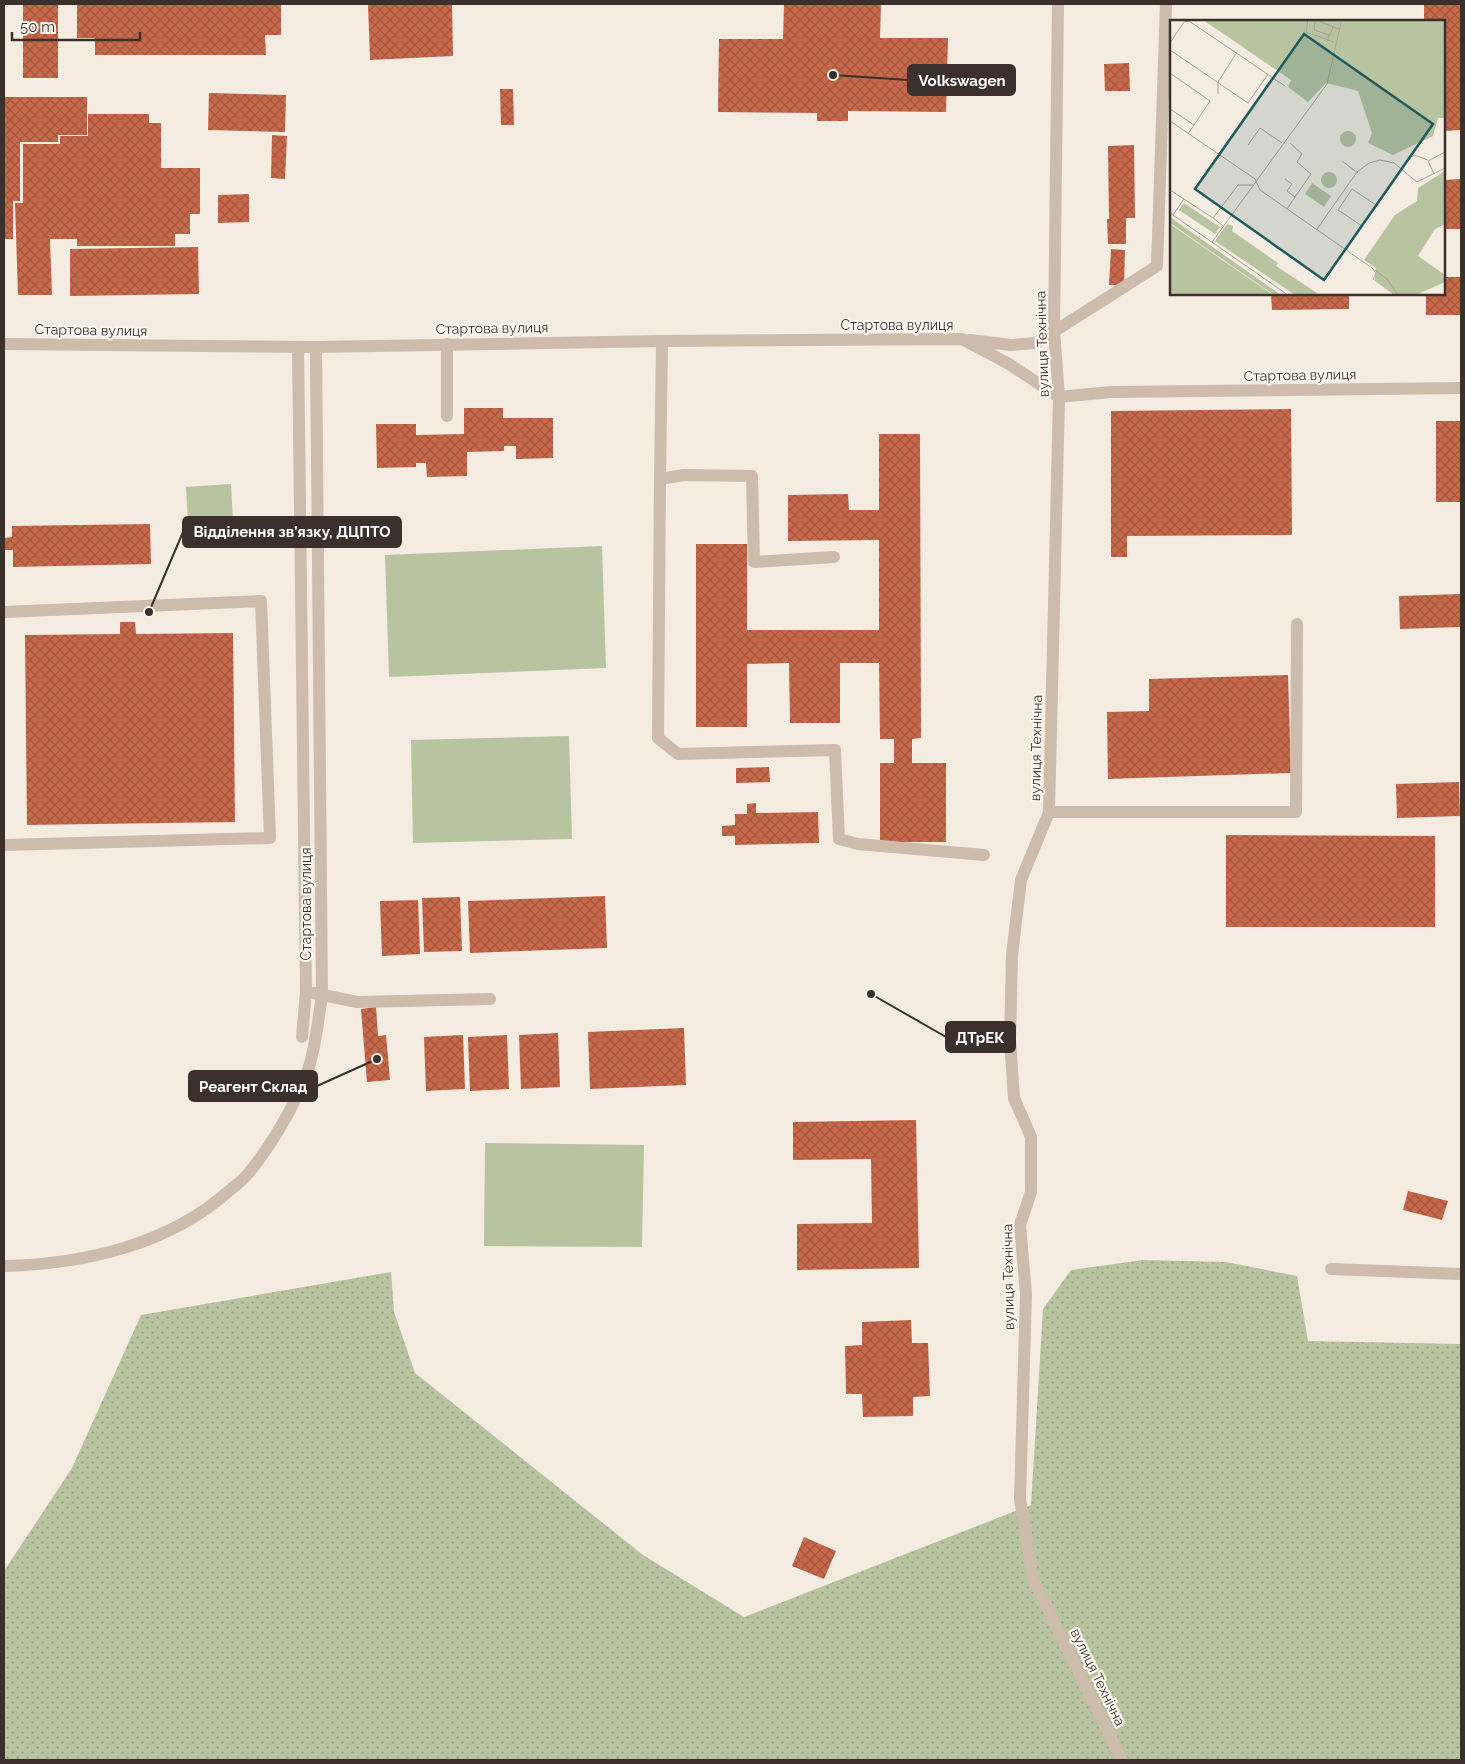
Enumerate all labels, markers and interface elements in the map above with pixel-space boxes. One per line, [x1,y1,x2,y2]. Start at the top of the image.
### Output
scale bar [12,10,140,42]
text: 50 m [20,18,55,36]
inset map [1170,20,1445,295]
callout: Volkswagen [908,65,1015,95]
text: Volkswagen [918,72,1006,90]
street label: вулиця Технічна [1032,291,1052,397]
street label: Стартова вулиця [841,317,953,333]
street label: Стартова вулиця [435,319,549,337]
street label: Стартова вулиця [34,321,148,339]
street label: Стартова вулиця [1243,366,1357,384]
callout: Відділення зв’язку, ДЦПТО [183,517,401,547]
text: Відділення зв’язку, ДЦПТО [193,523,391,541]
street label: вулиця Технічна [1027,695,1045,801]
street label: Стартова вулиця [298,848,314,960]
callout: ДТрЕК [946,1022,1015,1052]
text: ДТрЕК [955,1029,1005,1047]
callout: Реагент Склад [189,1071,317,1101]
text: Реагент Склад [199,1078,308,1096]
street label: вулиця Технічна [999,1224,1017,1330]
street label: вулиця Технічна [1067,1626,1129,1728]

